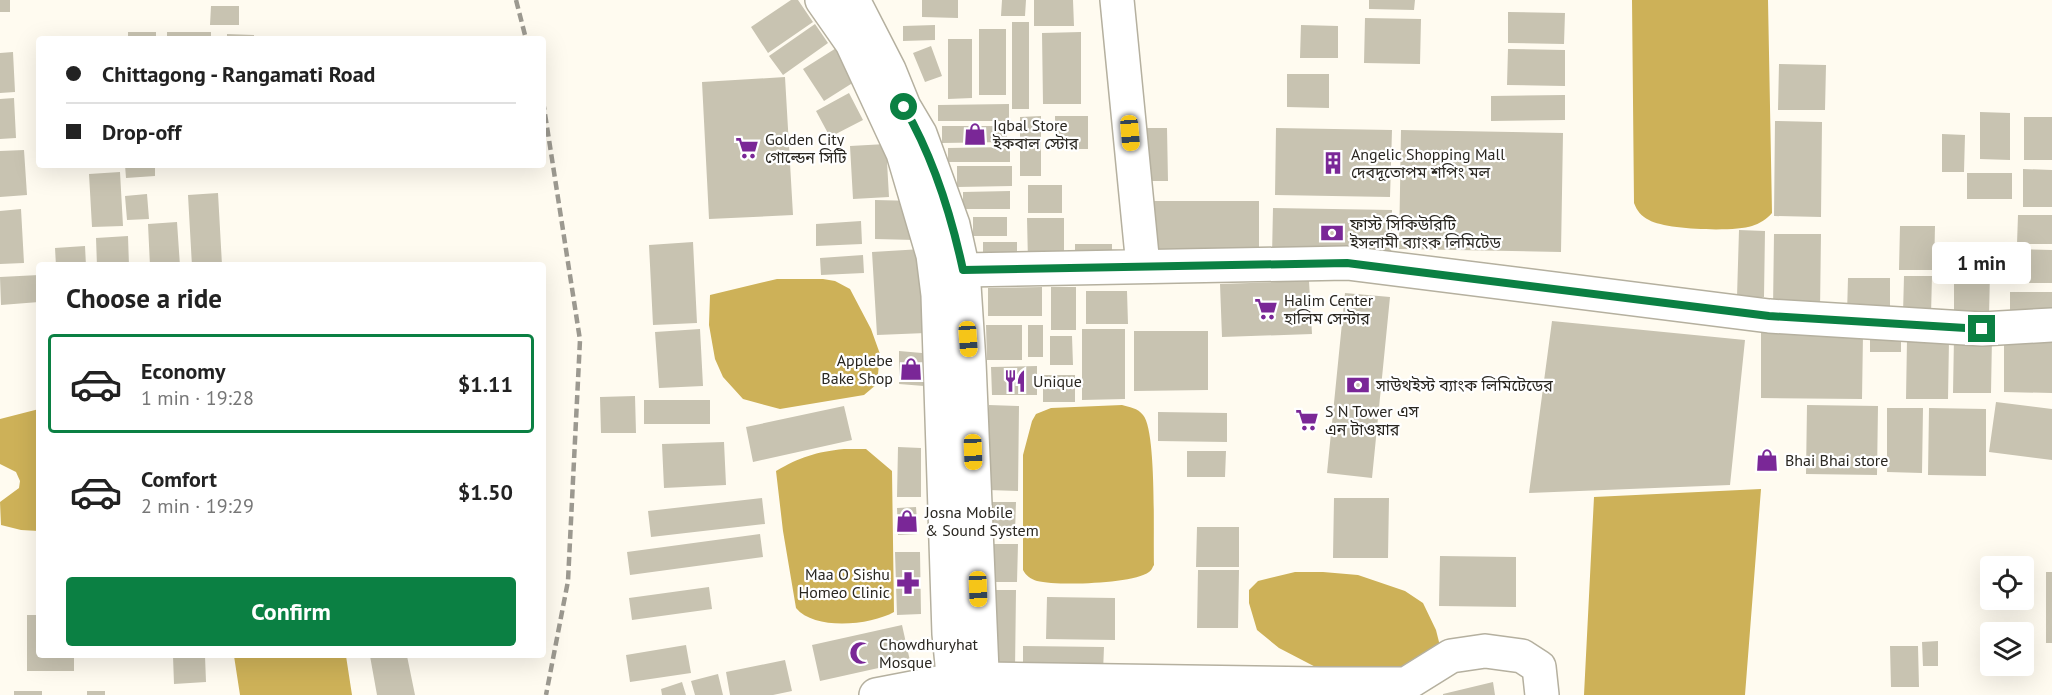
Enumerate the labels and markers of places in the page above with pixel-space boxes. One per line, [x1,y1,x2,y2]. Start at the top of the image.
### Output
place label: Iqbal Store ইকবাল স্টোর [992,115,1079,153]
shop icon: Iqbal Store ইকবাল স্টোর [962,121,988,147]
place label: Golden City গোল্ডেন সিটি [765,129,847,167]
supermarket icon: Golden City গোল্ডেন সিটি [734,135,760,161]
place label: Angelic Shopping Mall দেবদূতোপম শপিং মল [1351,144,1505,182]
building icon: Angelic Shopping Mall দেবদূতোপম শপিং মল [1320,150,1346,176]
place label: ফাস্ট সিকিউরিটি ইসলামী ব্যাংক লিমিটেড [1349,214,1502,252]
bank icon: ফাস্ট সিকিউরিটি ইসলামী ব্যাংক লিমিটেড [1319,220,1345,246]
place label: Halim Center হালিম সেন্টার [1283,290,1374,328]
supermarket icon: Halim Center হালিম সেন্টার [1253,296,1279,322]
place label: Applebe Bake Shop [821,350,893,388]
shop icon: Applebe Bake Shop [898,356,924,382]
restaurant icon: Unique [1002,368,1028,394]
place label: Unique [1033,371,1082,391]
bank icon: সাউথইস্ট ব্যাংক লিমিটেডের [1345,372,1371,398]
place label: সাউথইস্ট ব্যাংক লিমিটেডের [1375,375,1553,395]
place label: S N Tower এস এন টাওয়ার [1325,401,1420,439]
supermarket icon: S N Tower এস এন টাওয়ার [1294,407,1320,433]
shop icon: Bhai Bhai store [1754,447,1780,473]
place label: Bhai Bhai store [1785,450,1888,470]
place label: Josna Mobile & Sound System [924,502,1039,540]
shop icon: Josna Mobile & Sound System [894,508,920,534]
place label: Maa O Sishu Homeo Clinic [799,564,890,602]
pharmacy icon: Maa O Sishu Homeo Clinic [895,570,921,596]
place label: Chowdhuryhat Mosque [879,634,979,672]
mosque icon: Chowdhuryhat Mosque [848,640,874,666]

